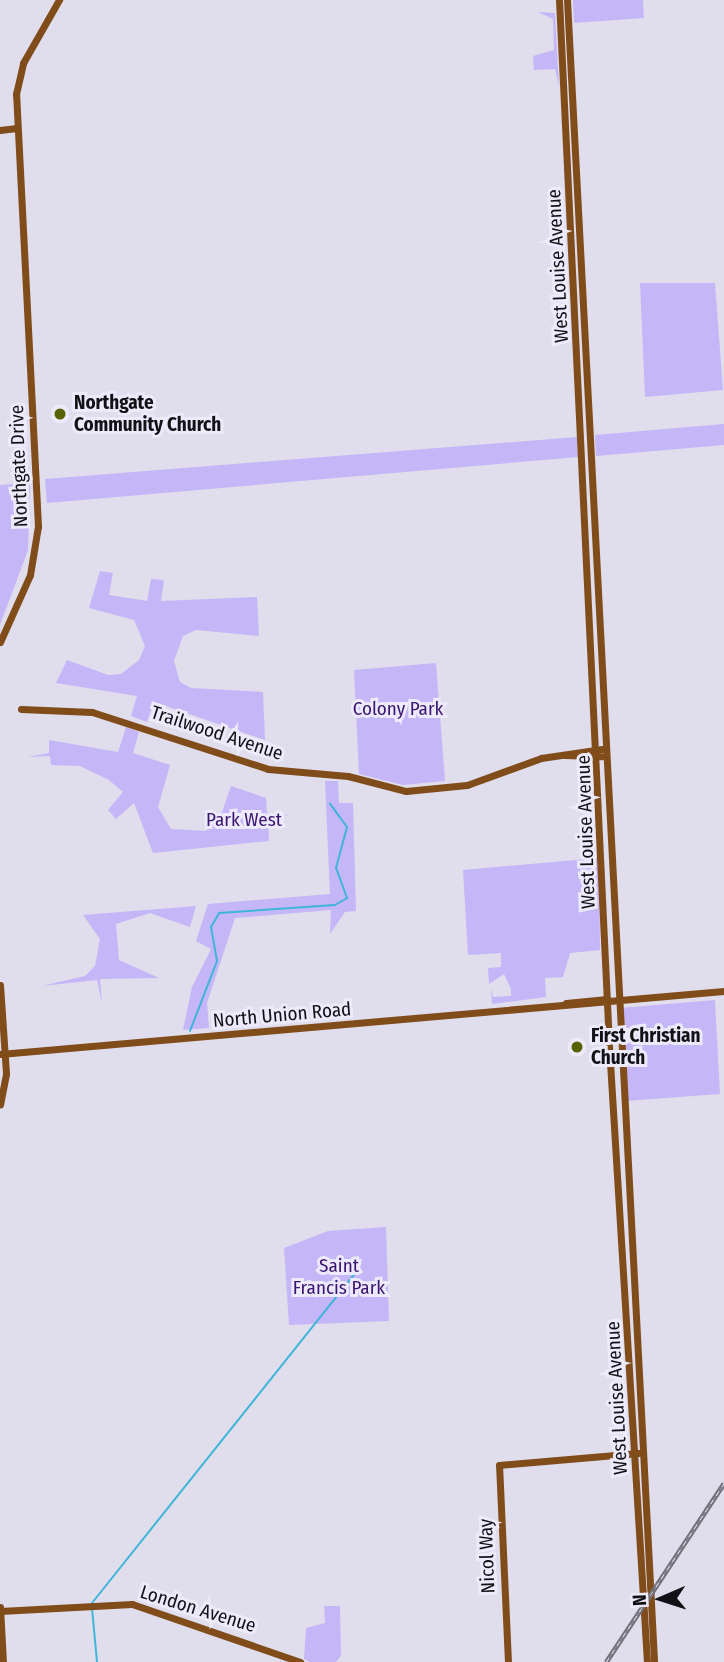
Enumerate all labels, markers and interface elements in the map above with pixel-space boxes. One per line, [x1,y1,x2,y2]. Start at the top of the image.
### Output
street label: West Louise Avenue [543,189,573,343]
place label: Northgate Community Church [74,392,221,436]
street label: Northgate Drive [5,405,33,527]
marker: Northgate Community Church [52,406,68,422]
park label: Colony Park [353,698,443,720]
street label: Trailwood Avenue [148,701,286,765]
street label: West Louise Avenue [572,755,600,909]
park label: Park West [206,809,282,831]
street label: North Union Road [212,998,352,1032]
place label: First Christian Church [591,1025,701,1069]
marker: First Christian Church [569,1039,585,1055]
park label: Saint Francis Park [293,1255,385,1299]
street label: West Louise Avenue [602,1321,632,1475]
street label: Nicol Way [474,1518,500,1594]
north arrow [626,1564,696,1634]
street label: London Avenue [137,1581,259,1637]
text: N [628,1594,651,1606]

